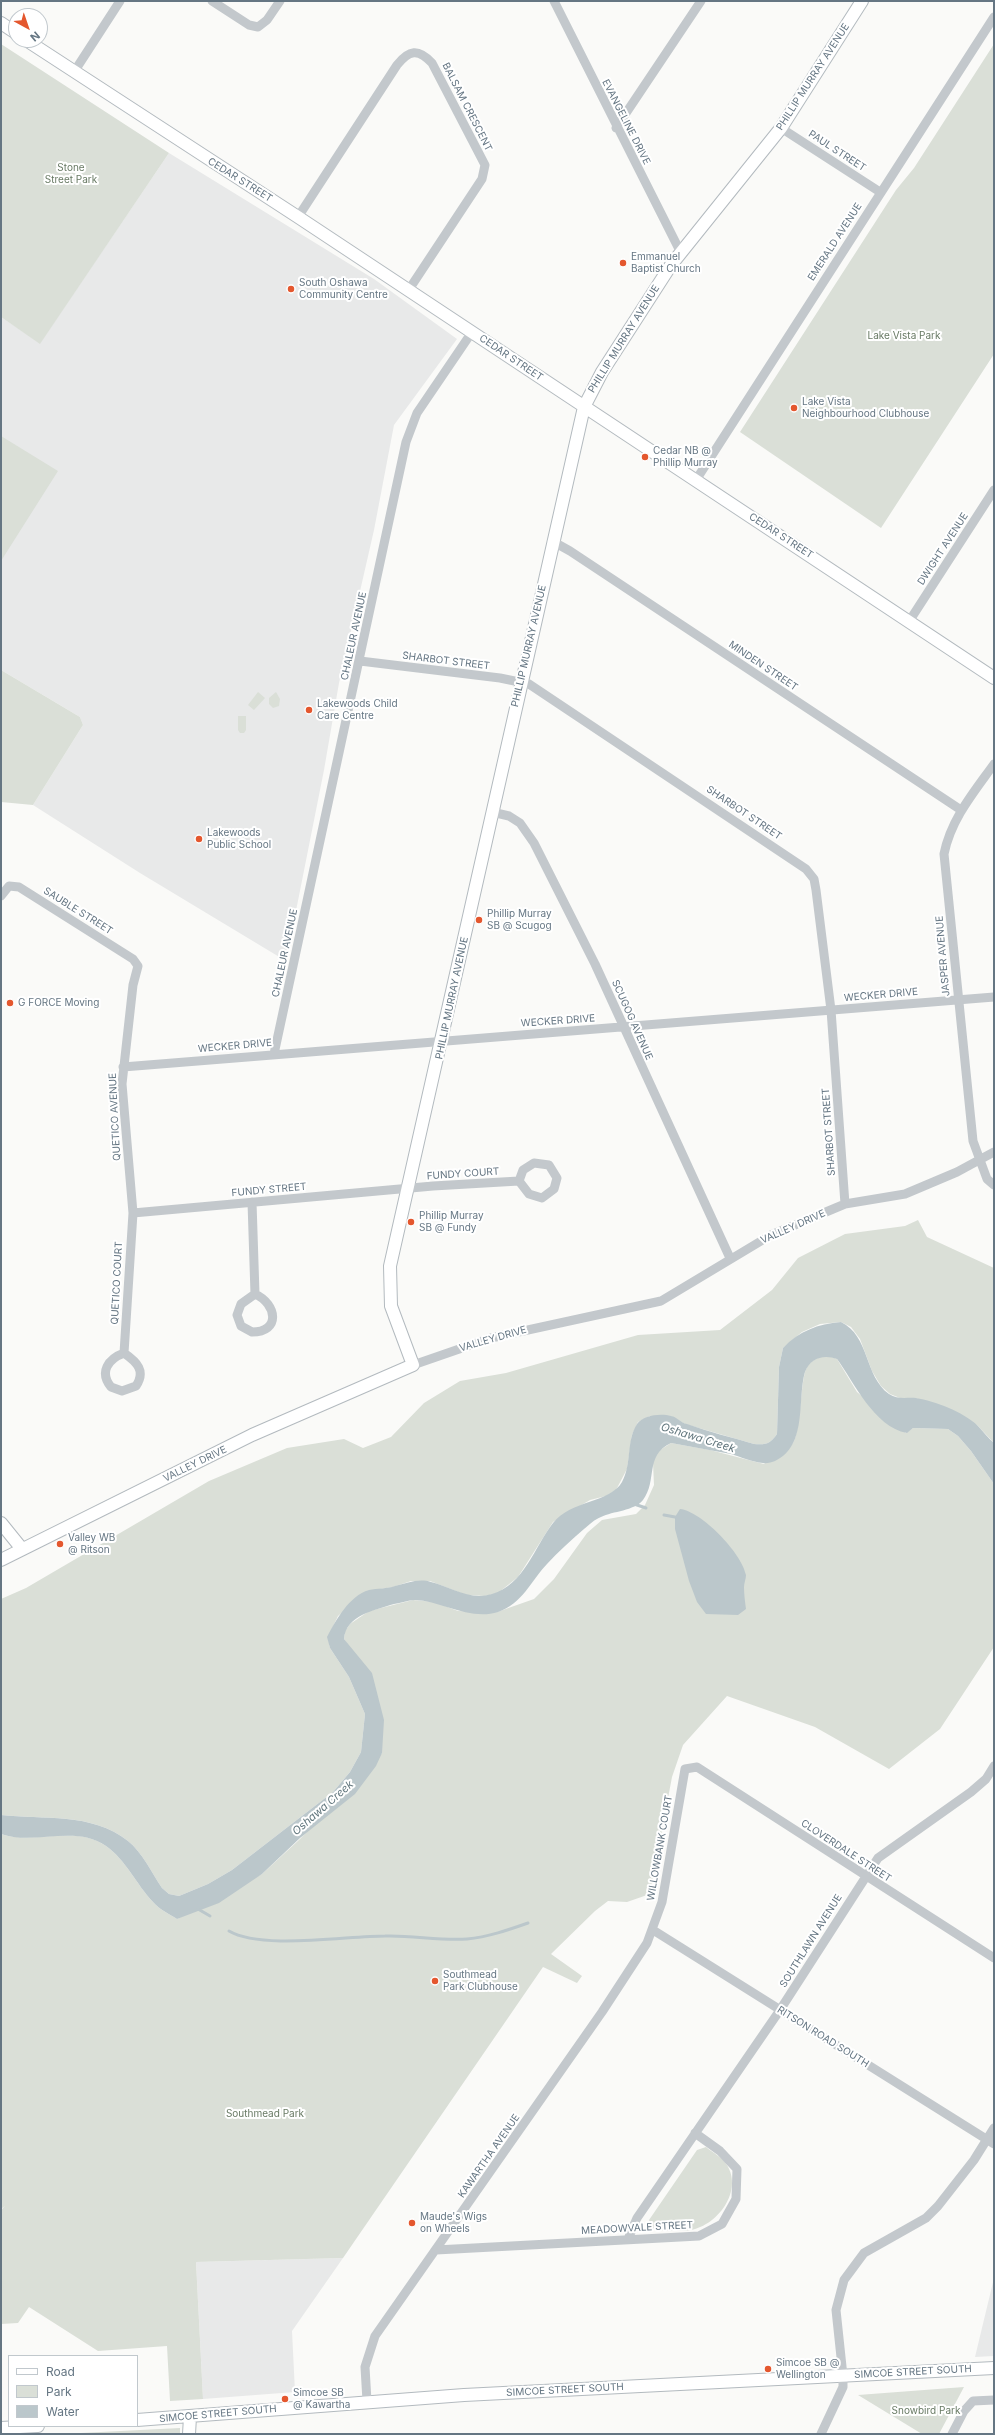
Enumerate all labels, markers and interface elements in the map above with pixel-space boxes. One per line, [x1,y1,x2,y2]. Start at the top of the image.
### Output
north arrow [8,8,48,48]
street label: PHILLIP MURRAY AVENUE [774,21,852,133]
text: N [27,28,43,44]
street label: BALSAM CRESCENT [439,61,495,153]
street label: EVANGELINE DRIVE [599,77,653,167]
street label: PAUL STREET [806,128,868,174]
street label: CEDAR STREET [205,155,275,205]
park label: Stone Street Park [45,162,97,186]
street label: EMERALD AVENUE [805,201,865,283]
place label: Emmanuel Baptist Church [631,251,701,274]
marker: Emmanuel Baptist Church [618,258,628,268]
place label: South Oshawa Community Centre [299,277,388,300]
street label: PHILLIP MURRAY AVENUE [586,283,662,395]
marker: South Oshawa Community Centre [286,284,296,294]
park label: Lake Vista Park [868,330,940,342]
street label: CEDAR STREET [477,332,545,384]
place label: Lake Vista Neighbourhood Clubhouse [802,396,929,420]
marker: Lake Vista Neighbourhood Clubhouse [789,403,799,413]
place label: Cedar NB @ Phillip Murray [653,445,718,468]
marker: Cedar NB @ Phillip Murray [640,452,650,462]
street label: DWIGHT AVENUE [915,510,971,588]
street label: CEDAR STREET [747,511,815,561]
street label: PHILLIP MURRAY AVENUE [509,584,549,708]
street label: CHALEUR AVENUE [339,591,369,681]
street label: MINDEN STREET [726,638,800,694]
street label: SHARBOT STREET [402,650,490,672]
place label: Lakewoods Child Care Centre [317,698,398,722]
marker: Lakewoods Child Care Centre [304,705,314,715]
street label: SHARBOT STREET [704,783,784,843]
place label: Lakewoods Public School [207,827,271,850]
marker: Lakewoods Public School [194,834,204,844]
street label: SAUBLE STREET [41,885,115,937]
street label: CHALEUR AVENUE [270,908,300,998]
place label: Phillip Murray SB @ Scugog [487,908,552,932]
marker: Phillip Murray SB @ Scugog [474,915,484,925]
street label: JASPER AVENUE [934,915,952,997]
street label: PHILLIP MURRAY AVENUE [433,936,471,1060]
street label: SCUGOG AVENUE [609,978,655,1062]
street label: WECKER DRIVE [843,986,919,1004]
place label: G FORCE Moving [18,997,99,1009]
marker: G FORCE Moving [5,998,15,1008]
street label: WECKER DRIVE [520,1012,596,1030]
street label: WECKER DRIVE [197,1037,273,1055]
street label: QUETICO AVENUE [107,1073,123,1161]
street label: SHARBOT STREET [820,1088,838,1176]
street label: FUNDY COURT [426,1165,500,1183]
street label: FUNDY STREET [231,1181,307,1199]
street label: VALLEY DRIVE [759,1207,827,1247]
place label: Phillip Murray SB @ Fundy [419,1210,484,1234]
marker: Phillip Murray SB @ Fundy [406,1217,416,1227]
street label: QUETICO COURT [109,1241,125,1325]
street label: VALLEY DRIVE [458,1324,528,1354]
water label: Oshawa Creek [659,1420,737,1456]
street label: VALLEY DRIVE [161,1443,229,1485]
place label: Valley WB @ Ritson [68,1532,115,1556]
marker: Valley WB @ Ritson [55,1539,65,1549]
water label: Oshawa Creek [290,1778,356,1838]
street label: WILLOWBANK COURT [645,1794,675,1902]
street label: CLOVERDALE STREET [799,1817,893,1885]
street label: SOUTHLAWN AVENUE [777,1892,845,1990]
place label: Southmead Park Clubhouse [443,1969,518,1992]
marker: Southmead Park Clubhouse [430,1976,440,1986]
street label: RITSON ROAD SOUTH [775,2004,871,2070]
park label: Southmead Park [226,2108,304,2120]
street label: KAWARTHA AVENUE [456,2112,522,2200]
place label: Maude's Wigs on Wheels [420,2211,487,2234]
marker: Maude's Wigs on Wheels [407,2218,417,2228]
street label: MEADOWVALE STREET [581,2219,693,2237]
legend [8,2355,138,2427]
place label: Simcoe SB @ Wellington [776,2357,839,2380]
street label: SIMCOE STREET SOUTH [854,2363,972,2381]
text: Road [46,2364,75,2379]
marker: Simcoe SB @ Wellington [763,2364,773,2374]
street label: SIMCOE STREET SOUTH [506,2381,624,2399]
text: Park [46,2384,72,2399]
place label: Simcoe SB @ Kawartha [293,2387,350,2410]
marker: Simcoe SB @ Kawartha [280,2394,290,2404]
street label: SIMCOE STREET SOUTH [159,2403,277,2425]
text: Water [46,2404,79,2419]
park label: Snowbird Park [892,2405,960,2417]

